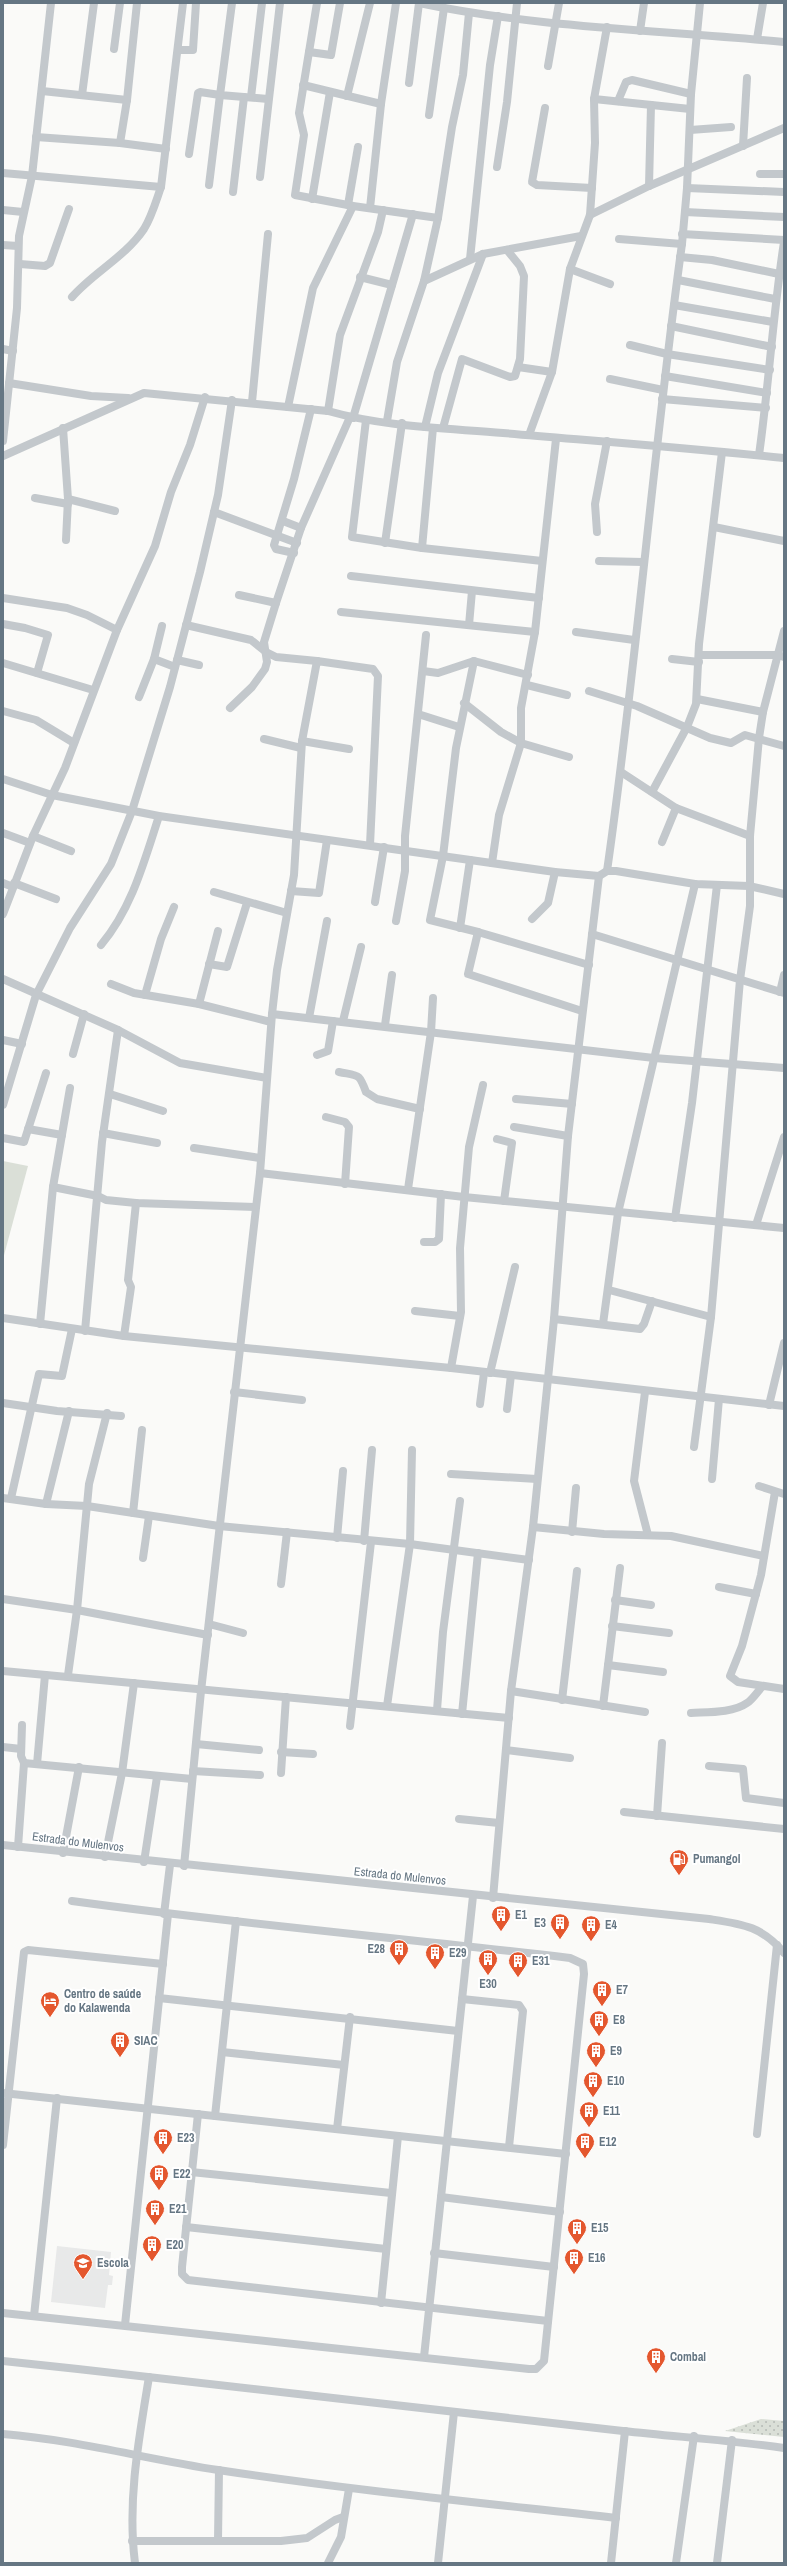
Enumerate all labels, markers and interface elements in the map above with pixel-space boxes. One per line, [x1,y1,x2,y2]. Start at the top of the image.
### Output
street label: Estrada do Mulenvos [31,1828,125,1856]
fuel station icon: Pumangol [668,1848,690,1876]
place label: Pumangol [693,1851,741,1867]
street label: Estrada do Mulenvos [353,1863,447,1889]
building icon: E1 [490,1904,512,1932]
place label: E1 [515,1907,528,1923]
building icon: E3 [549,1912,571,1940]
building icon: E4 [580,1914,602,1942]
place label: E3 [534,1915,547,1931]
place label: E4 [605,1917,618,1933]
building icon: E28 [388,1938,410,1966]
place label: E28 [367,1941,386,1957]
building icon: E29 [424,1942,446,1970]
place label: E29 [449,1945,467,1961]
building icon: E30 [477,1948,499,1976]
building icon: E31 [507,1950,529,1978]
place label: E31 [532,1953,550,1969]
place label: E30 [479,1976,497,1992]
building icon: E7 [591,1979,613,2007]
place label: E7 [616,1982,629,1998]
place label: Centro de saúde do Kalawenda [64,1986,142,2016]
hotel icon: Centro de saúde do Kalawenda [39,1990,61,2018]
building icon: E8 [588,2009,610,2037]
place label: E8 [613,2012,626,2028]
building icon: SIAC [109,2030,131,2058]
place label: SIAC [134,2033,158,2049]
building icon: E9 [585,2040,607,2068]
place label: E9 [610,2043,623,2059]
building icon: E10 [582,2070,604,2098]
place label: E10 [607,2073,625,2089]
building icon: E11 [578,2100,600,2128]
place label: E11 [603,2103,620,2119]
building icon: E23 [152,2127,174,2155]
place label: E23 [177,2130,195,2146]
building icon: E12 [574,2131,596,2159]
place label: E12 [599,2134,617,2150]
building icon: E22 [148,2163,170,2191]
place label: E22 [173,2166,191,2182]
building icon: E21 [144,2198,166,2226]
place label: E21 [169,2201,187,2217]
building icon: E15 [566,2217,588,2245]
place label: E15 [591,2220,609,2236]
building icon: E20 [141,2234,163,2262]
place label: E20 [166,2237,184,2253]
building icon: E16 [563,2247,585,2275]
place label: E16 [588,2250,606,2266]
school or university icon: Escola [72,2252,94,2280]
place label: Escola [97,2255,129,2271]
building icon: Combal [645,2346,667,2374]
place label: Combal [670,2349,706,2365]

